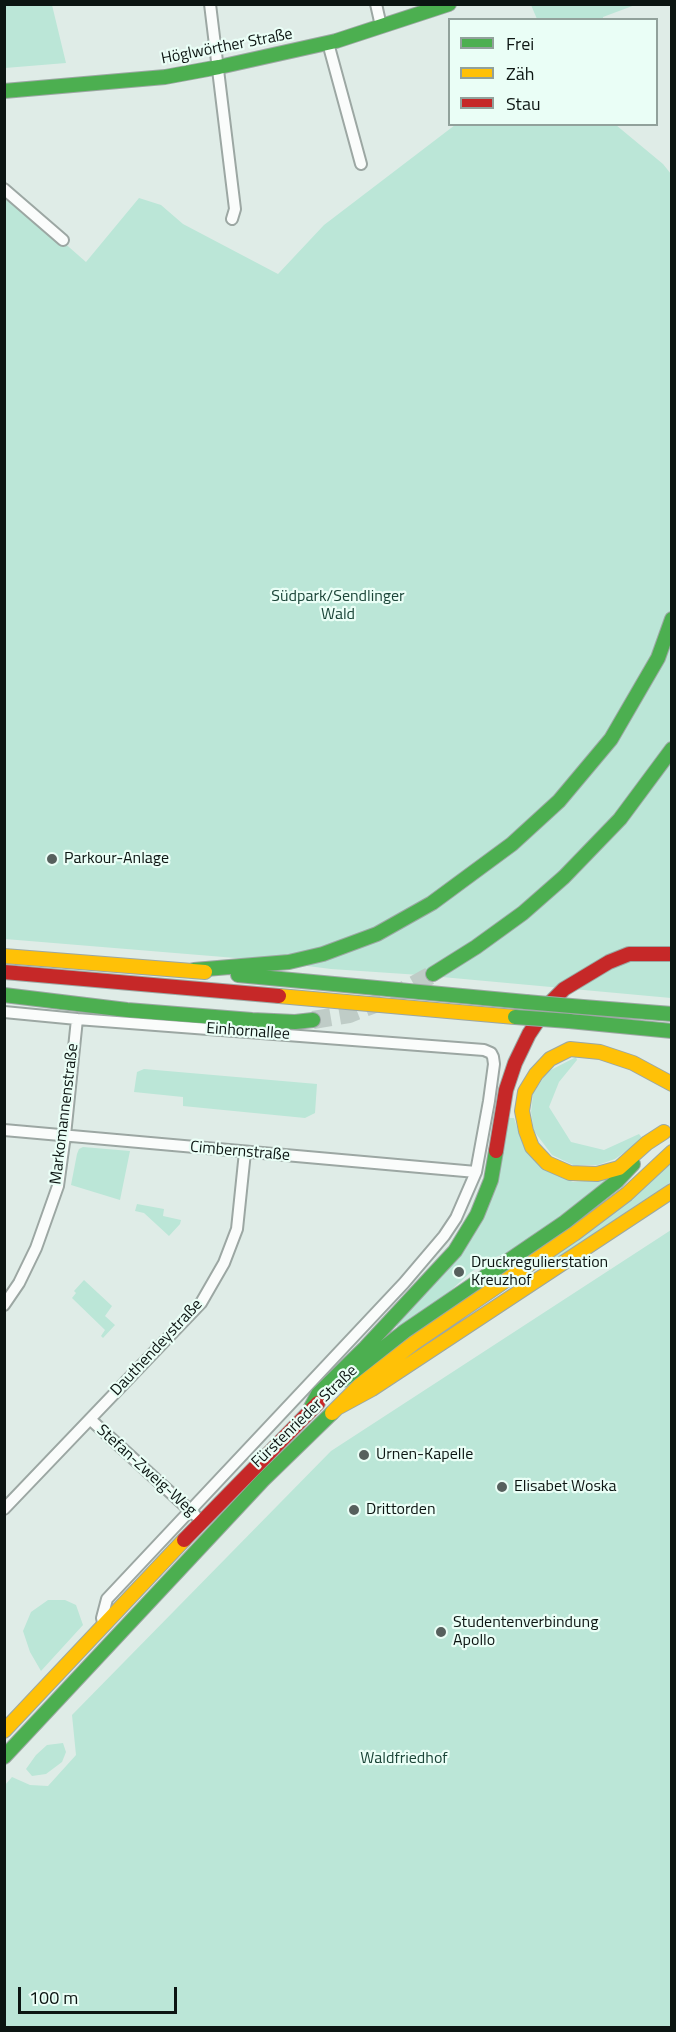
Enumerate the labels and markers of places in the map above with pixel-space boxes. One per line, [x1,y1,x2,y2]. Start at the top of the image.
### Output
place label: Parkour-Anlage [64,849,169,869]
marker: Parkour-Anlage [45,852,59,866]
place label: Druckregulierstation Kreuzhof [471,1253,608,1291]
marker: Druckregulierstation Kreuzhof [452,1265,466,1279]
place label: Urnen-Kapelle [376,1445,473,1465]
marker: Urnen-Kapelle [357,1448,371,1462]
place label: Elisabet Woska [514,1477,616,1497]
marker: Elisabet Woska [495,1480,509,1494]
place label: Drittorden [366,1500,436,1520]
marker: Drittorden [347,1503,361,1517]
place label: Studentenverbindung Apollo [453,1613,598,1651]
marker: Studentenverbindung Apollo [434,1625,448,1639]

